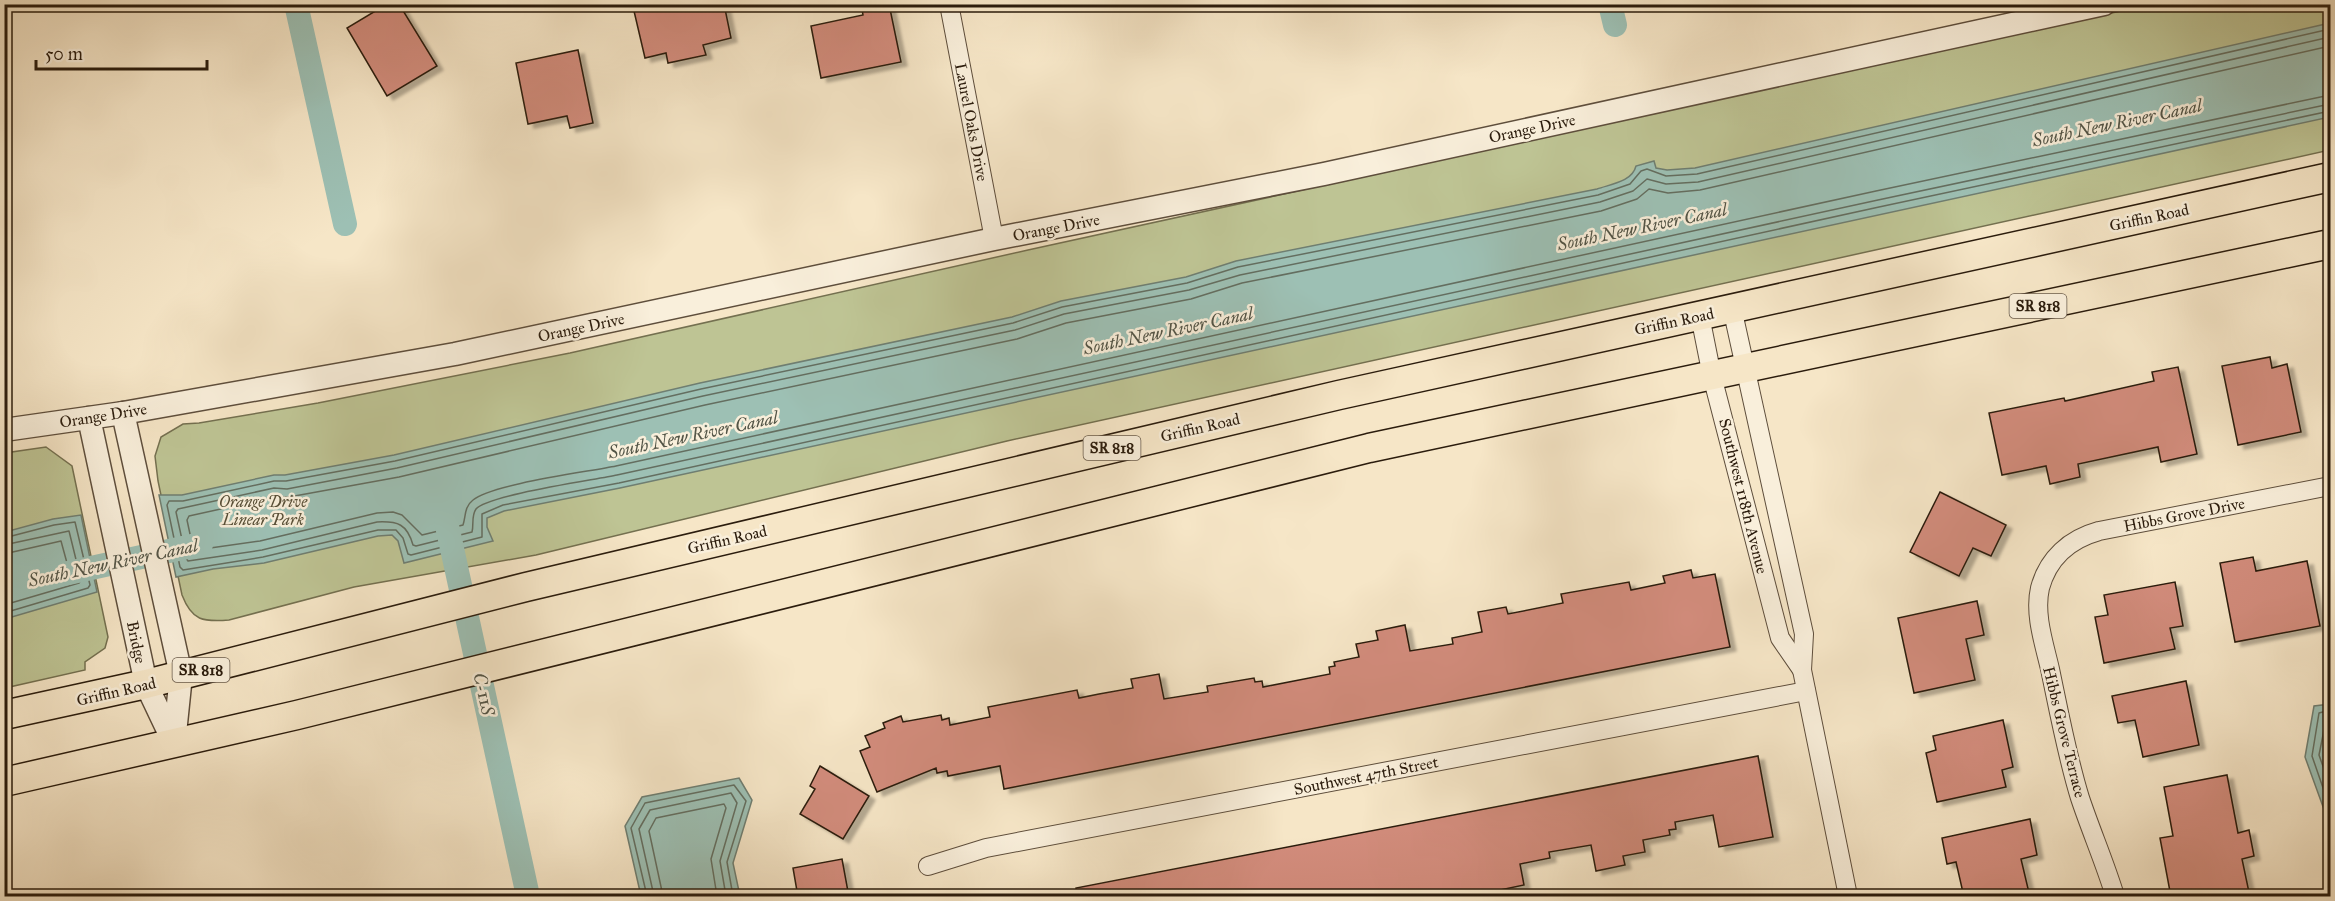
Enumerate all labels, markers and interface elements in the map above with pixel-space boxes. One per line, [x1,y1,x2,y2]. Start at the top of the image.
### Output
scale bar [36,33,207,71]
text: 50 m [45,43,83,65]
street label: Laurel Oaks Drive [951,61,992,183]
water label: South New River Canal [2029,94,2206,152]
street label: Orange Drive [1487,110,1578,148]
water label: South New River Canal [1554,198,1731,256]
street label: Griffin Road [2108,200,2191,235]
street label: Orange Drive [1011,210,1102,246]
road number: SR 818 [2010,294,2066,318]
water label: South New River Canal [1080,302,1257,360]
street label: Griffin Road [1633,304,1716,339]
street label: Orange Drive [536,309,627,347]
street label: Orange Drive [58,399,149,433]
water label: South New River Canal [605,406,782,464]
street label: Griffin Road [1159,409,1242,446]
street label: Southwest 118th Avenue [1715,416,1772,576]
road number: SR 818 [1084,436,1140,460]
park label: Orange Drive Linear Park [219,492,308,529]
street label: Hibbs Grove Drive [2122,493,2247,536]
street label: Griffin Road [686,521,769,558]
water label: South New River Canal [25,534,202,592]
street label: Bridge [122,619,150,666]
road number: SR 818 [172,658,230,682]
street label: Hibbs Grove Terrace [2039,664,2090,800]
water label: C-11S [469,670,500,719]
street label: Griffin Road [75,673,158,710]
street label: Southwest 47th Street [1292,752,1440,799]

